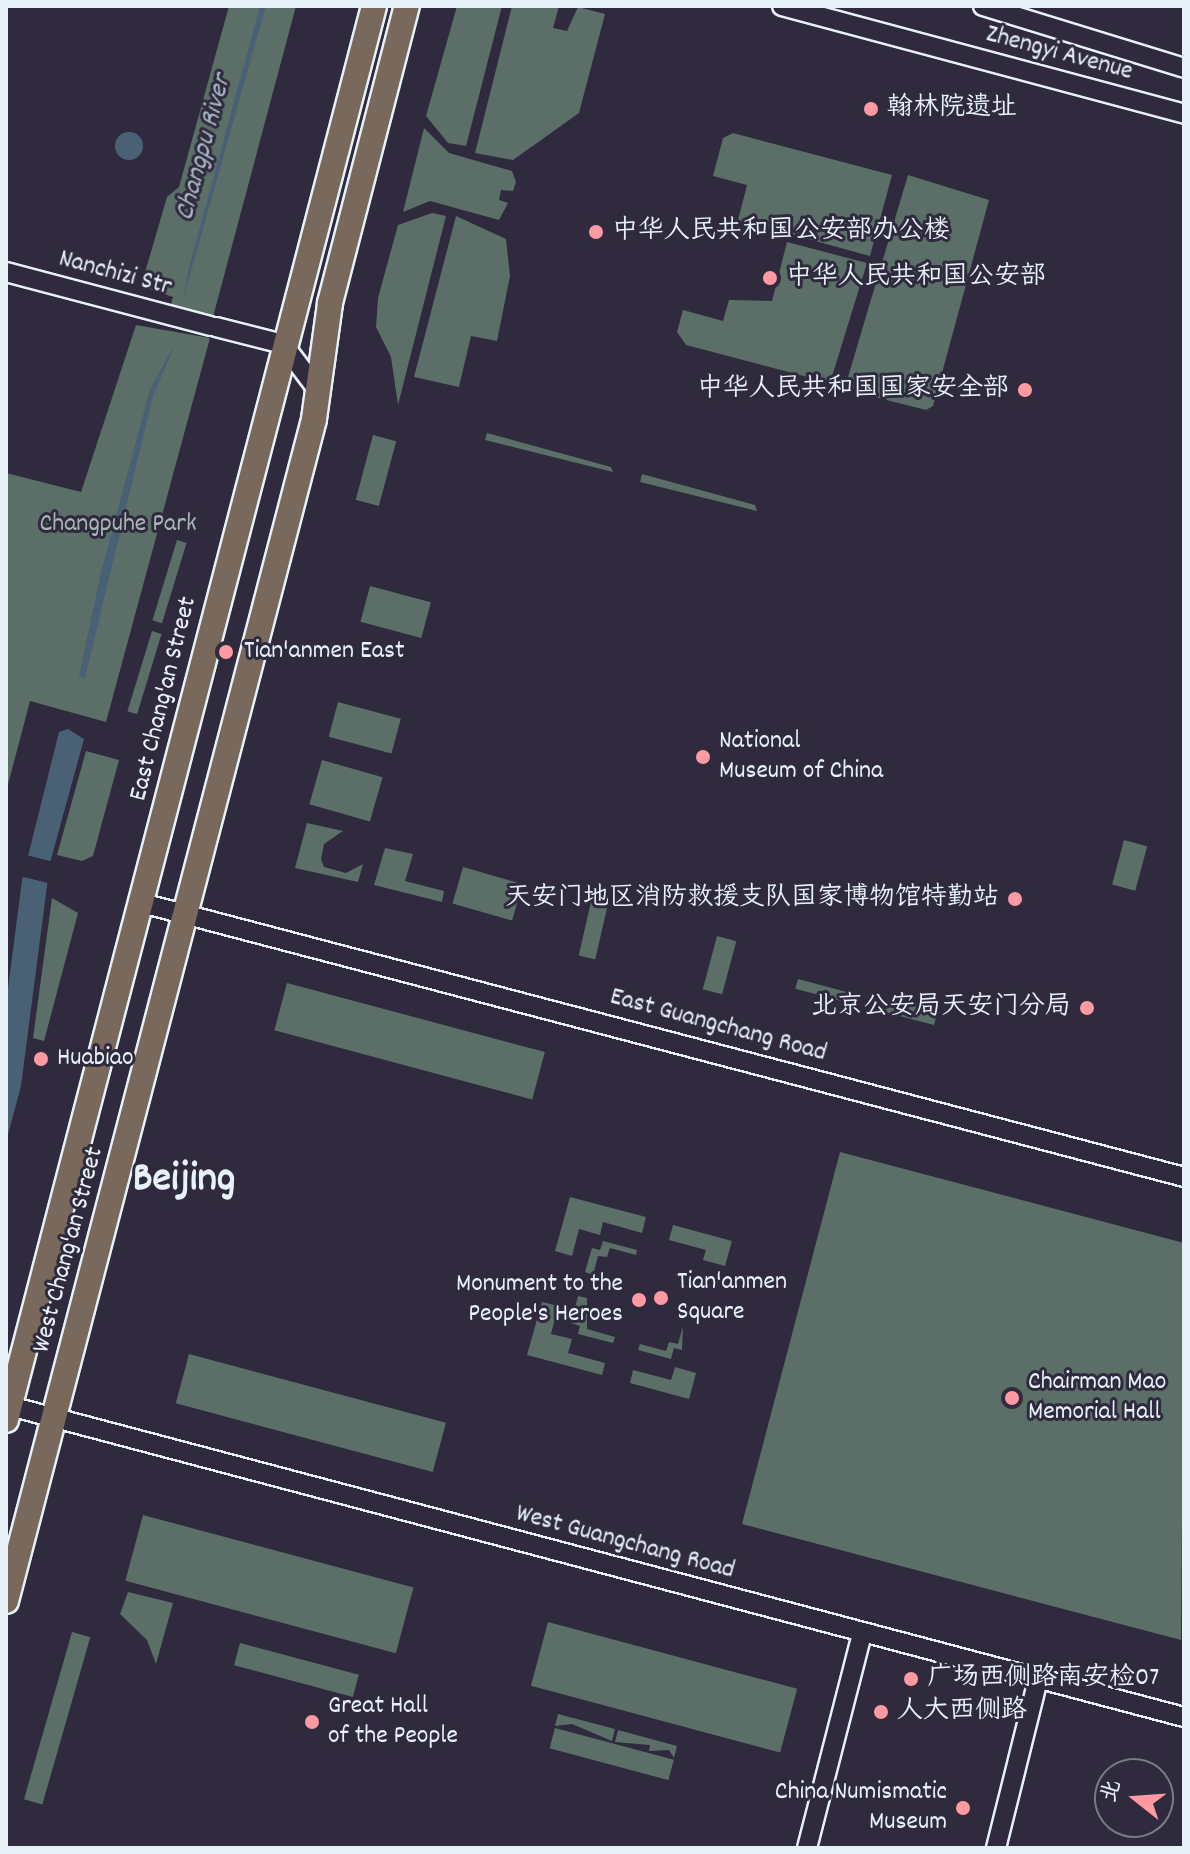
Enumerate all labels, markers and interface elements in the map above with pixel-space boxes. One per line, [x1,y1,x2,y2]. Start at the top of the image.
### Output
street label: Zhengyi Avenue [982,19,1136,89]
water label: Changpu River [169,71,241,225]
place label: 翰林院遗址 [887,93,1017,125]
marker: 翰林院遗址 [862,100,880,118]
place label: 中华人民共和国公安部办公楼 [612,216,950,248]
marker: 中华人民共和国公安部办公楼 [587,223,605,241]
street label: Nanchizi Str [55,244,175,304]
place label: 中华人民共和国公安部 [786,262,1046,294]
marker: 中华人民共和国公安部 [761,269,779,287]
place label: 中华人民共和国国家安全部 [697,374,1009,406]
marker: 中华人民共和国国家安全部 [1016,381,1034,399]
park label: Changpuhe Park [39,509,197,541]
street label: East Chang'an Street [124,594,204,804]
place label: Tian'anmen East [244,636,404,668]
marker: Tian'anmen East [215,641,237,663]
place label: National Museum of China [719,726,883,788]
marker: National Museum of China [694,748,712,766]
place label: 天安门地区消防救援支队国家博物馆特勤站 [505,883,999,915]
marker: 天安门地区消防救援支队国家博物馆特勤站 [1006,890,1024,908]
street label: East Guangchang Road [606,982,830,1070]
place label: 北京公安局天安门分局 [811,992,1071,1024]
marker: 北京公安局天安门分局 [1078,999,1096,1017]
place label: Huabiao [57,1043,133,1075]
marker: Huabiao [32,1050,50,1068]
street label: West Chang'an Street [27,1144,111,1356]
district label: Beijing [133,1156,235,1206]
place label: Tian'anmen Square [677,1267,787,1328]
place label: Monument to the People's Heroes [456,1269,623,1330]
marker: Tian'anmen Square [652,1289,670,1307]
marker: Monument to the People's Heroes [630,1291,648,1309]
place label: Chairman Mao Memorial Hall [1028,1367,1166,1428]
marker: Chairman Mao Memorial Hall [1003,1389,1021,1407]
street label: West Guangchang Road [512,1499,738,1587]
place label: 广场西侧路南安检07 [927,1663,1159,1695]
marker: 广场西侧路南安检07 [902,1670,920,1688]
place label: Great Hall of the People [328,1691,458,1752]
place label: 人大西侧路 [897,1696,1027,1728]
marker: 人大西侧路 [872,1703,890,1721]
marker: Great Hall of the People [303,1713,321,1731]
north arrow [1094,1758,1174,1838]
text: 北 [1094,1776,1131,1806]
place label: China Numismatic Museum [775,1777,947,1838]
marker: China Numismatic Museum [954,1799,972,1817]

